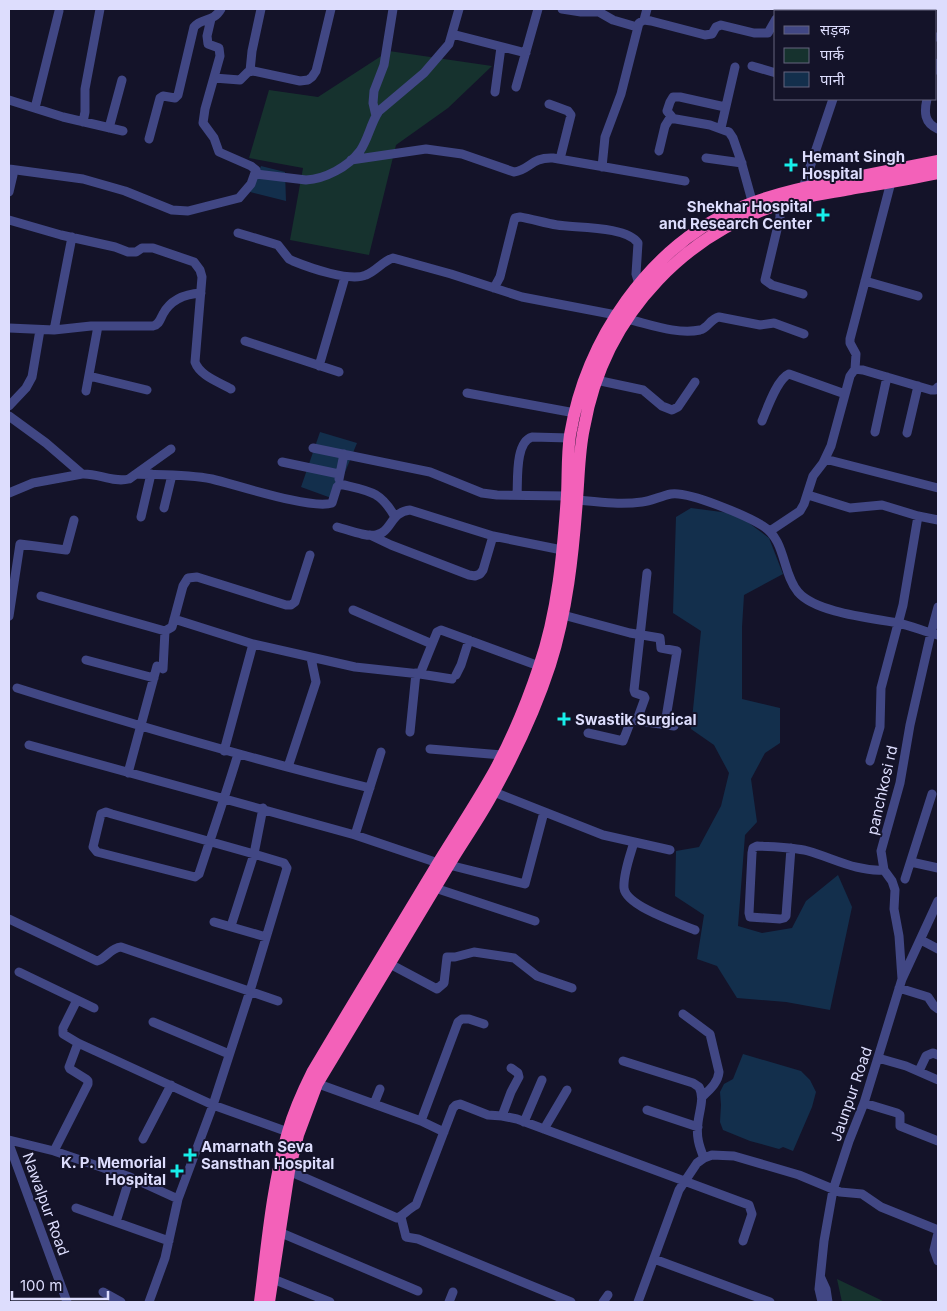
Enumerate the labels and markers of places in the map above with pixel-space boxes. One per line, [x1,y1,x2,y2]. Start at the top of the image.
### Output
place label: Hemant Singh Hospital [802,147,905,183]
marker: Hemant Singh Hospital [784,158,798,172]
place label: Shekhar Hospital and Research Center [659,197,812,233]
marker: Shekhar Hospital and Research Center [816,208,830,222]
place label: Swastik Surgical [575,710,697,729]
marker: Swastik Surgical [557,712,571,726]
place label: Amarnath Seva Sansthan Hospital [201,1137,334,1173]
marker: Amarnath Seva Sansthan Hospital [183,1148,197,1162]
place label: K. P. Memorial Hospital [61,1153,166,1189]
marker: K. P. Memorial Hospital [170,1164,184,1178]

